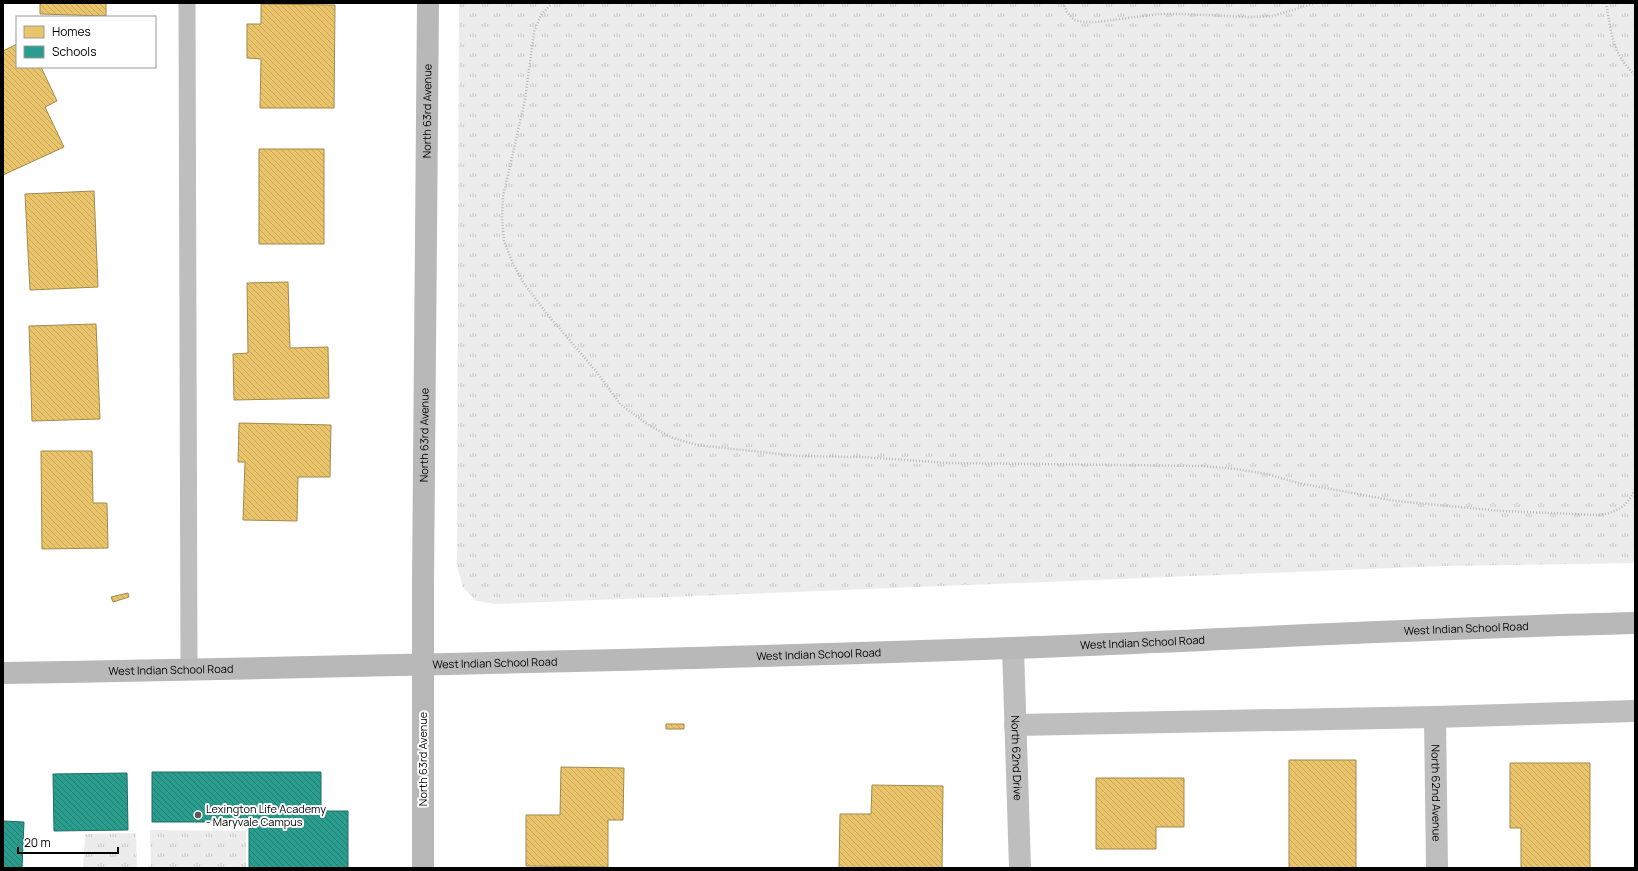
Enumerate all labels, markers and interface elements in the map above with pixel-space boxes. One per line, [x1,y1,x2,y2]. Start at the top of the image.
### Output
legend [16,16,156,68]
text: Homes [52,23,91,40]
text: Schools [52,43,96,60]
street label: North 63rd Avenue [419,63,434,158]
street label: North 63rd Avenue [416,387,432,482]
street label: West Indian School Road [1404,618,1529,638]
street label: West Indian School Road [1080,632,1205,652]
street label: West Indian School Road [756,644,881,663]
street label: West Indian School Road [432,654,558,671]
street label: West Indian School Road [108,661,234,678]
street label: North 63rd Avenue [415,711,430,806]
street label: North 62nd Drive [1008,715,1026,801]
street label: North 62nd Avenue [1428,744,1445,842]
place label: Lexington Life Academy - Maryvale Campus [206,801,326,829]
marker: Lexington Life Academy - Maryvale Campus [193,810,203,820]
scale bar [18,829,118,855]
text: 20 m [24,834,51,851]

